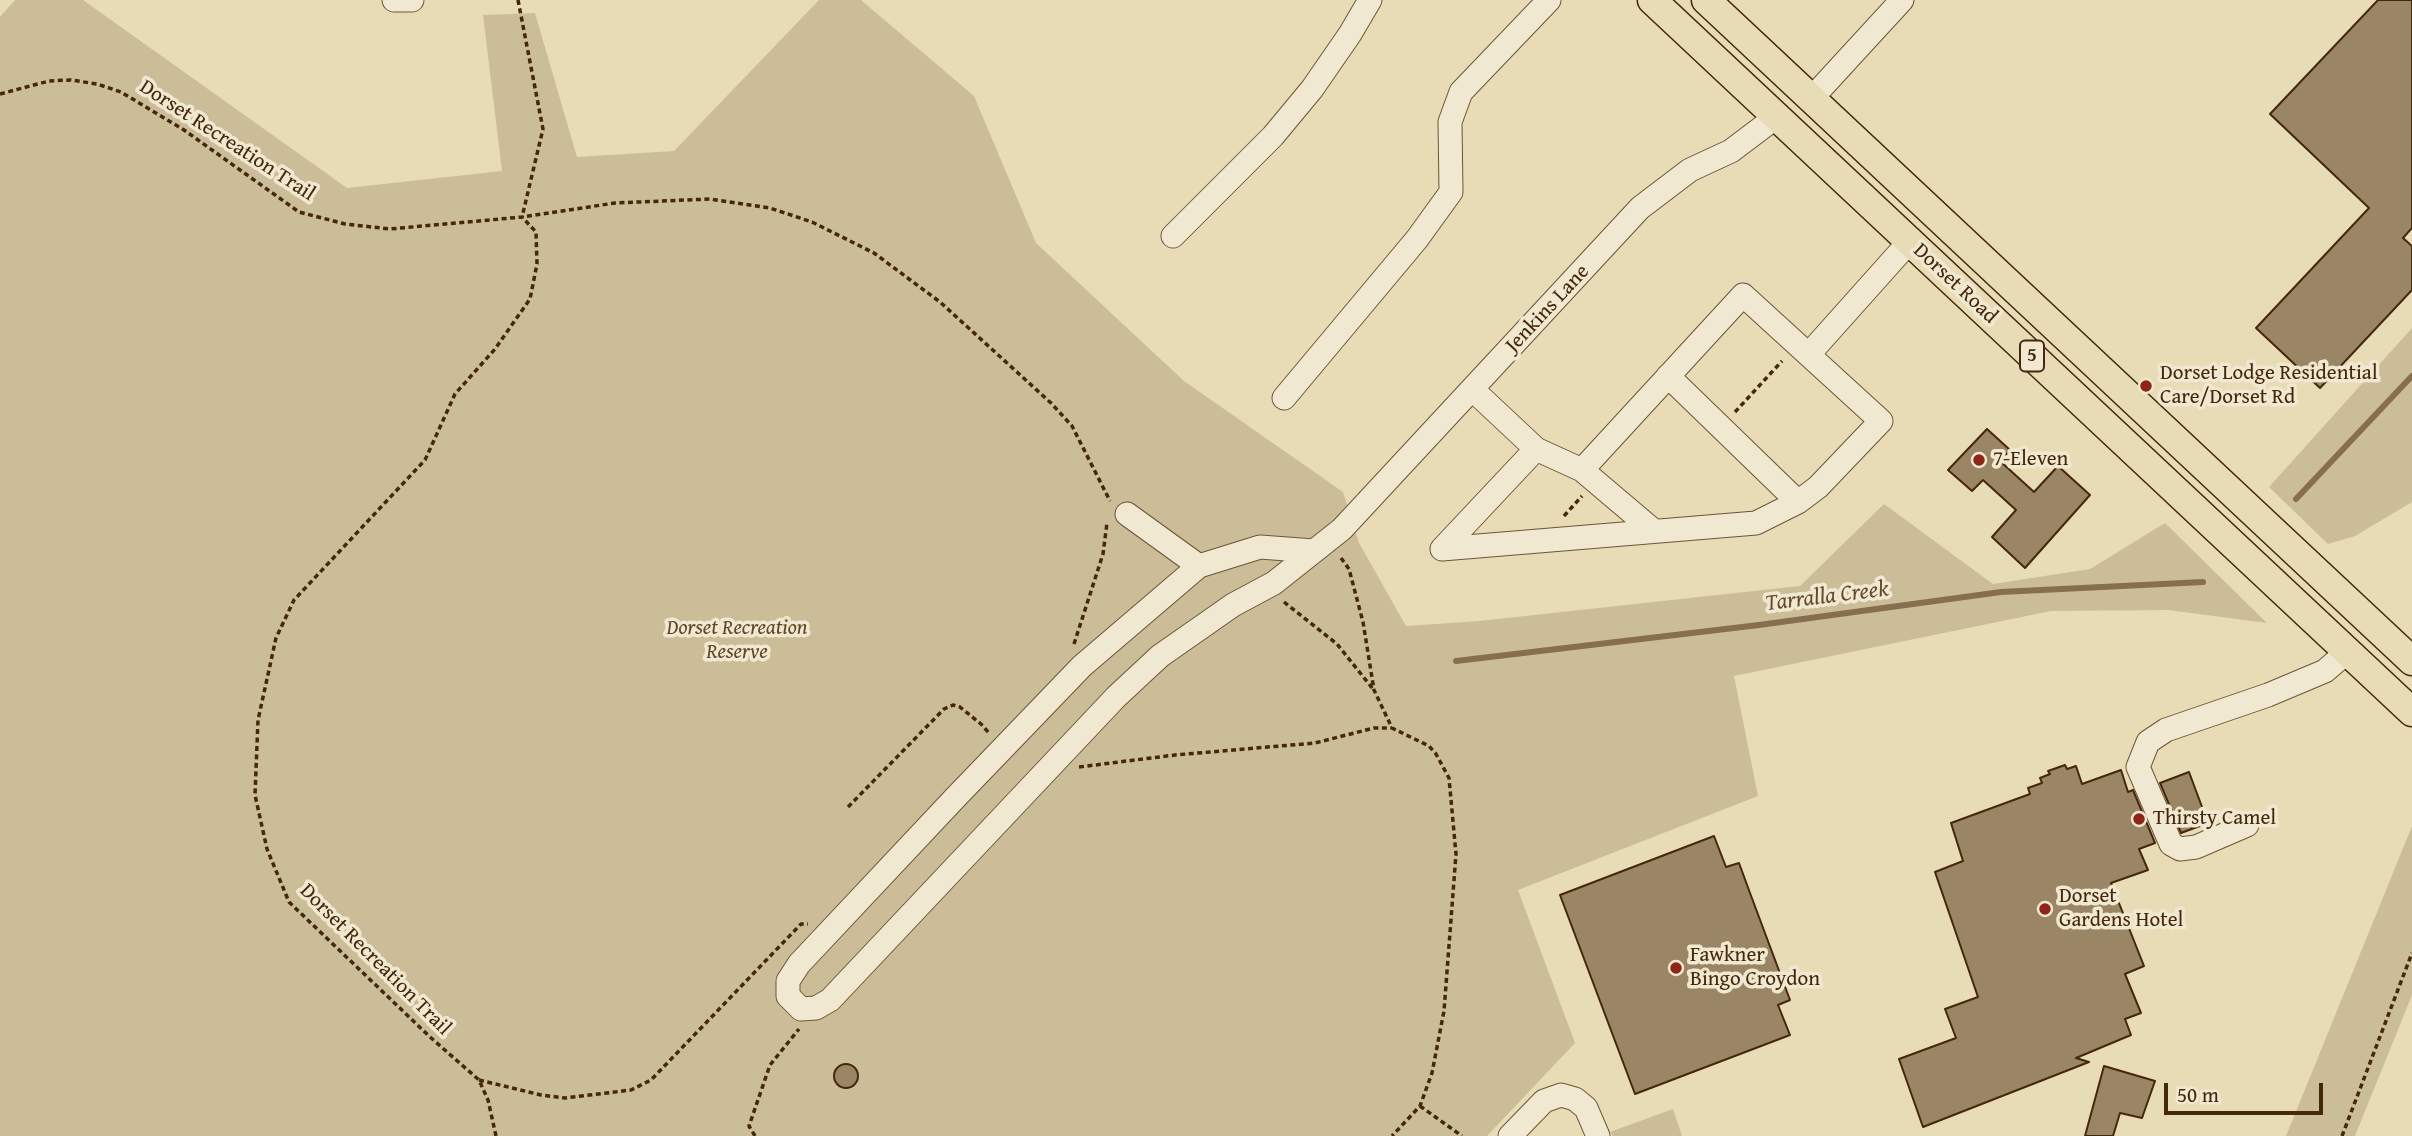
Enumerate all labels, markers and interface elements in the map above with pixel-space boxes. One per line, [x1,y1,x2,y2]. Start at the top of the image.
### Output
street label: Dorset Recreation Trail [135,75,319,207]
street label: Dorset Road [1908,239,2002,329]
street label: Jenkins Lane [1501,260,1595,358]
road number: 5 [2020,340,2044,372]
place label: Dorset Lodge Residential Care/Dorset Rd [2160,361,2378,411]
marker: Dorset Lodge Residential Care/Dorset Rd [2138,378,2154,394]
place label: 7-Eleven [1993,447,2068,473]
marker: 7-Eleven [1971,452,1987,468]
water label: Tarralla Creek [1764,576,1890,618]
park label: Dorset Recreation Reserve [667,616,807,666]
place label: Thirsty Camel [2153,806,2276,832]
marker: Thirsty Camel [2131,811,2147,827]
street label: Dorset Recreation Trail [294,879,456,1041]
place label: Dorset Gardens Hotel [2059,884,2183,934]
marker: Dorset Gardens Hotel [2037,901,2053,917]
place label: Fawkner Bingo Croydon [1690,943,1820,993]
marker: Fawkner Bingo Croydon [1668,960,1684,976]
scale bar [2167,1070,2326,1114]
text: 50 m [2177,1079,2219,1110]

